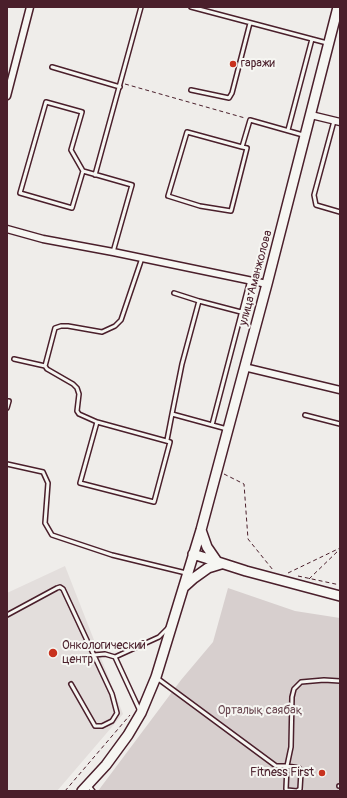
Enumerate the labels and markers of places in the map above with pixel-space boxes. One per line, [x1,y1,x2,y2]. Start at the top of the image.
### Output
place label: гаражи [241,57,275,71]
marker: гаражи [228,59,238,69]
place label: Онкологический центр [62,639,146,667]
marker: Онкологический центр [47,647,59,659]
place label: Fitness First [250,766,314,780]
marker: Fitness First [317,768,327,778]

